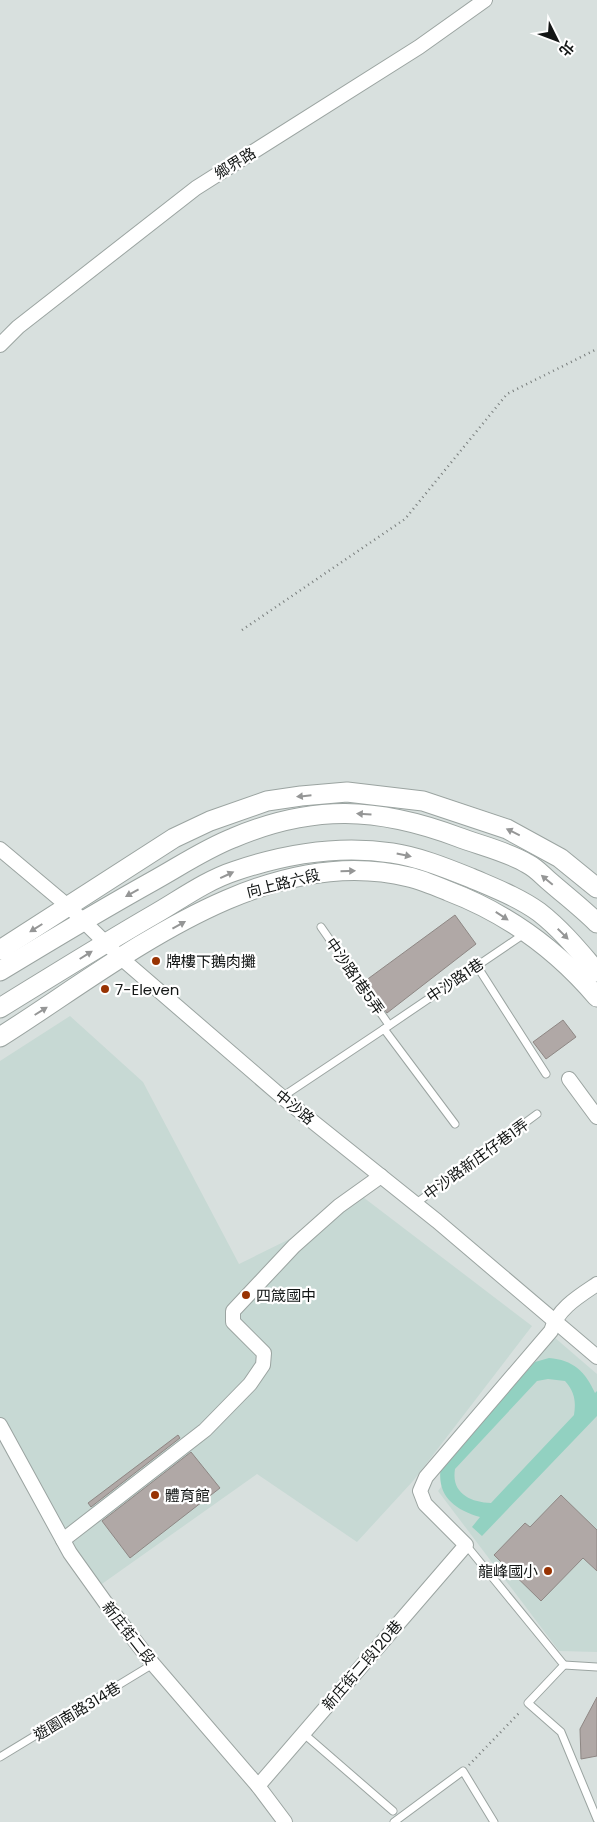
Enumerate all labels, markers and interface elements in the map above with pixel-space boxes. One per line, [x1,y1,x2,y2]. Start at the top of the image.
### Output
north arrow [532,15,582,65]
text: 北 [555,37,579,61]
street label: 鄉界路 [210,142,260,184]
one-way arrow [296,792,312,800]
one-way arrow [356,809,372,817]
one-way arrow [506,828,520,836]
one-way arrow [396,851,411,859]
street label: 向上路六段 [244,864,322,902]
one-way arrow [340,867,356,875]
one-way arrow [220,870,234,878]
one-way arrow [541,874,554,885]
one-way arrow [125,888,138,897]
one-way arrow [495,912,509,921]
one-way arrow [171,921,186,929]
one-way arrow [29,924,42,933]
one-way arrow [557,928,569,940]
street label: 中沙路1巷5弄 [321,933,389,1019]
one-way arrow [80,950,93,960]
place label: 牌樓下鵝肉攤 [166,951,256,972]
street label: 中沙路1巷 [422,953,488,1007]
marker: 牌樓下鵝肉攤 [150,955,162,967]
place label: 7-Eleven [115,979,179,1000]
marker: 7-Eleven [99,983,111,995]
one-way arrow [35,1007,48,1016]
street label: 中沙路 [271,1085,319,1129]
street label: 中沙路新庄仔巷1弄 [419,1114,533,1204]
place label: 四箴國中 [256,1285,316,1306]
marker: 四箴國中 [240,1289,252,1301]
place label: 體育館 [165,1485,210,1506]
marker: 體育館 [149,1489,161,1501]
place label: 龍峰國小 [478,1561,538,1582]
marker: 龍峰國小 [542,1565,554,1577]
street label: 新庄街二段 [98,1597,160,1669]
street label: 新庄街二段120巷 [317,1616,407,1714]
street label: 遊園南路314巷 [30,1677,124,1745]

